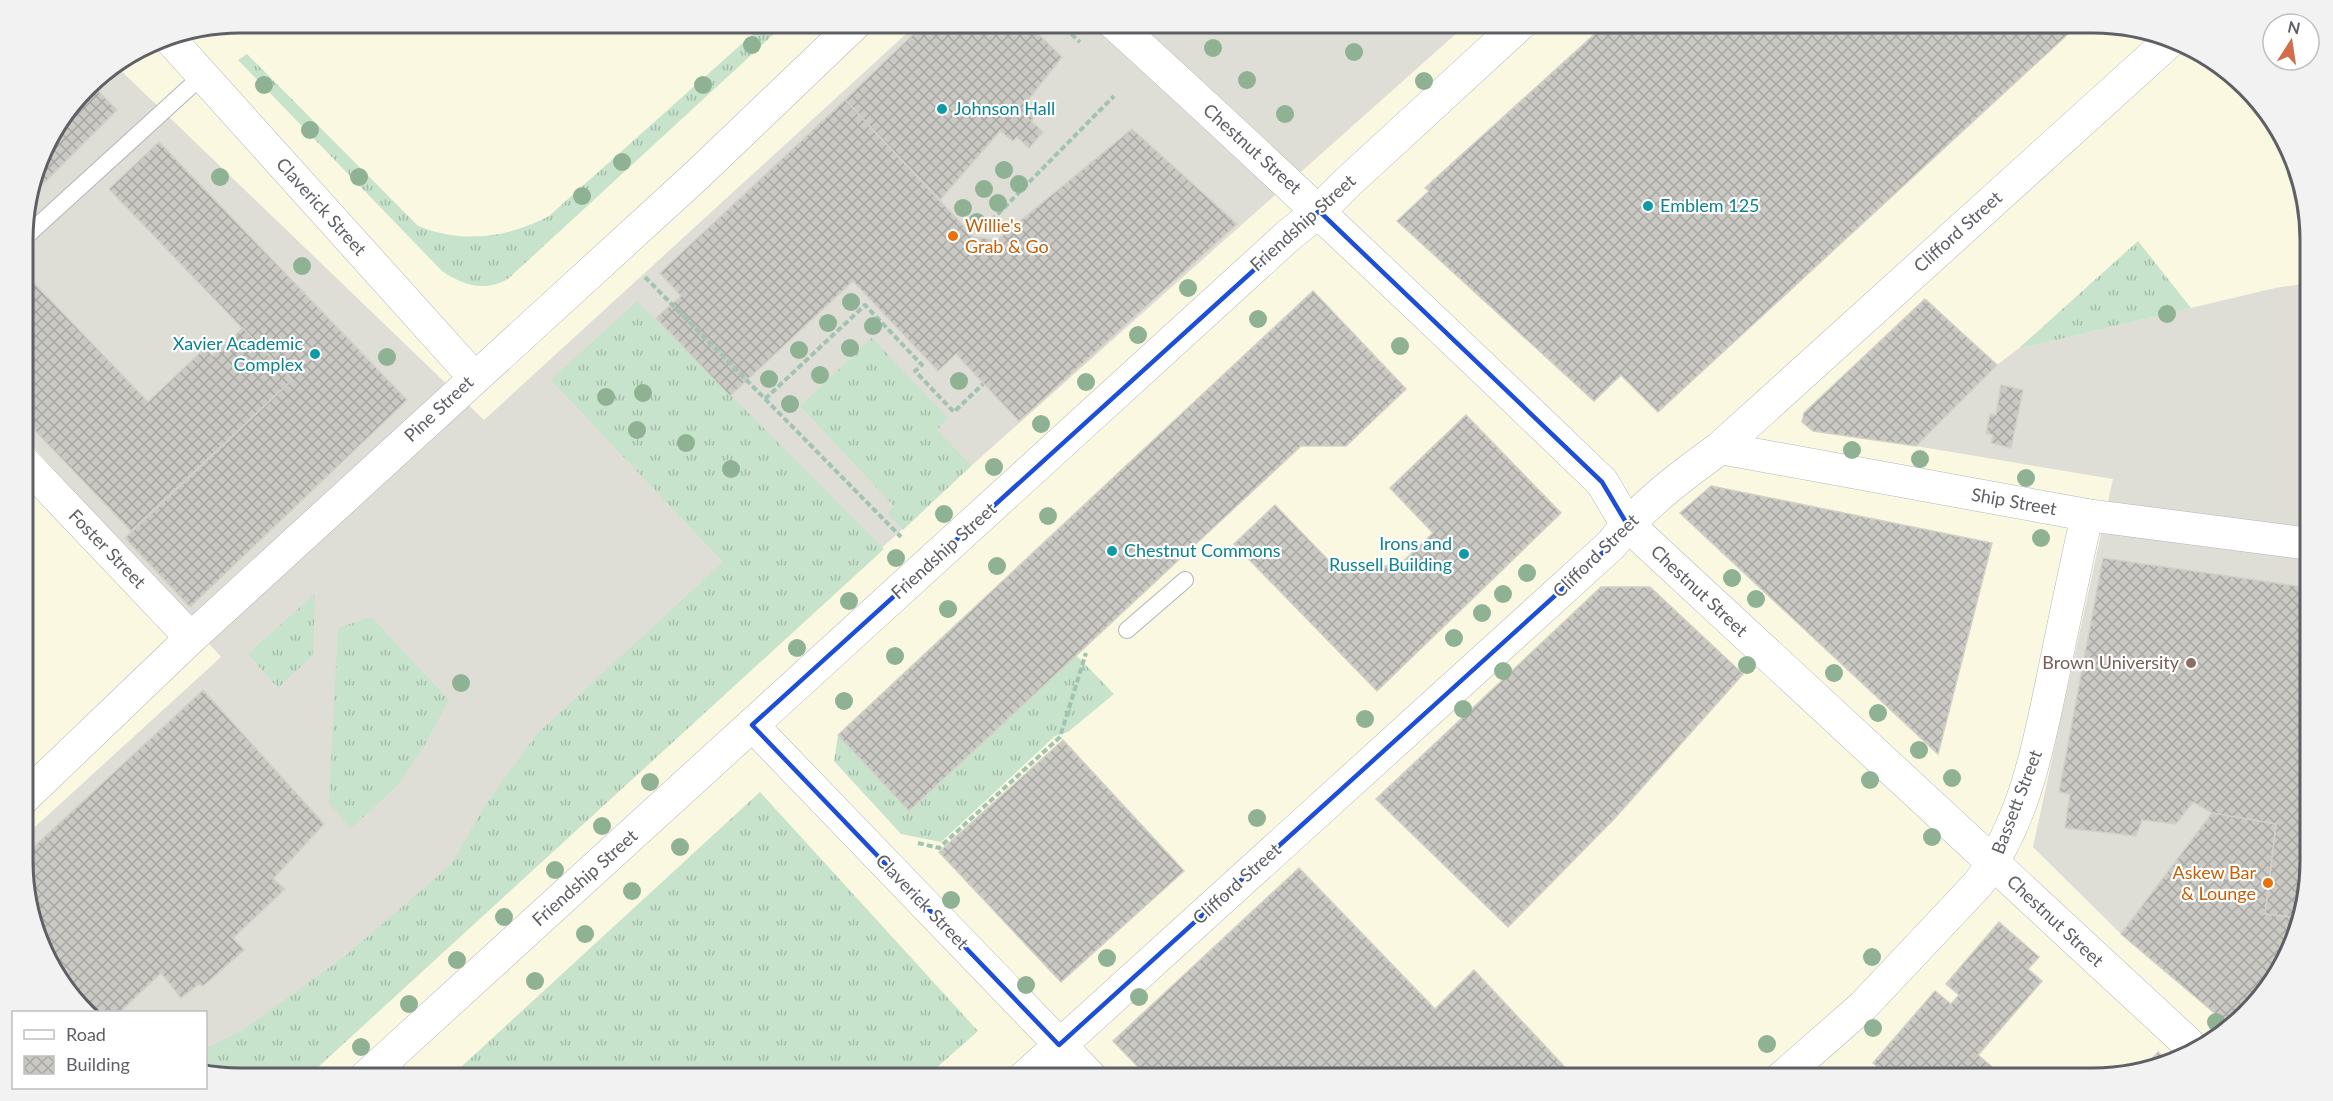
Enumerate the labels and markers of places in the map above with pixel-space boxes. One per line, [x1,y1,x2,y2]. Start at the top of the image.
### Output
place label: Johnson Hall [954,97,1055,119]
marker: Johnson Hall [935,102,949,116]
place label: Emblem 125 [1660,194,1760,216]
marker: Emblem 125 [1641,199,1655,213]
place label: Willie's Grab & Go [965,214,1049,257]
marker: Willie's Grab & Go [946,229,960,243]
place label: Xavier Academic Complex [173,332,303,375]
marker: Xavier Academic Complex [308,347,322,361]
place label: Irons and Russell Building [1329,532,1452,575]
place label: Chestnut Commons [1124,539,1281,561]
marker: Chestnut Commons [1105,544,1119,558]
marker: Irons and Russell Building [1457,547,1471,561]
place label: Brown University [2042,651,2180,673]
marker: Brown University [2184,656,2198,670]
place label: Askew Bar & Lounge [2173,861,2256,904]
marker: Askew Bar & Lounge [2261,876,2275,890]

